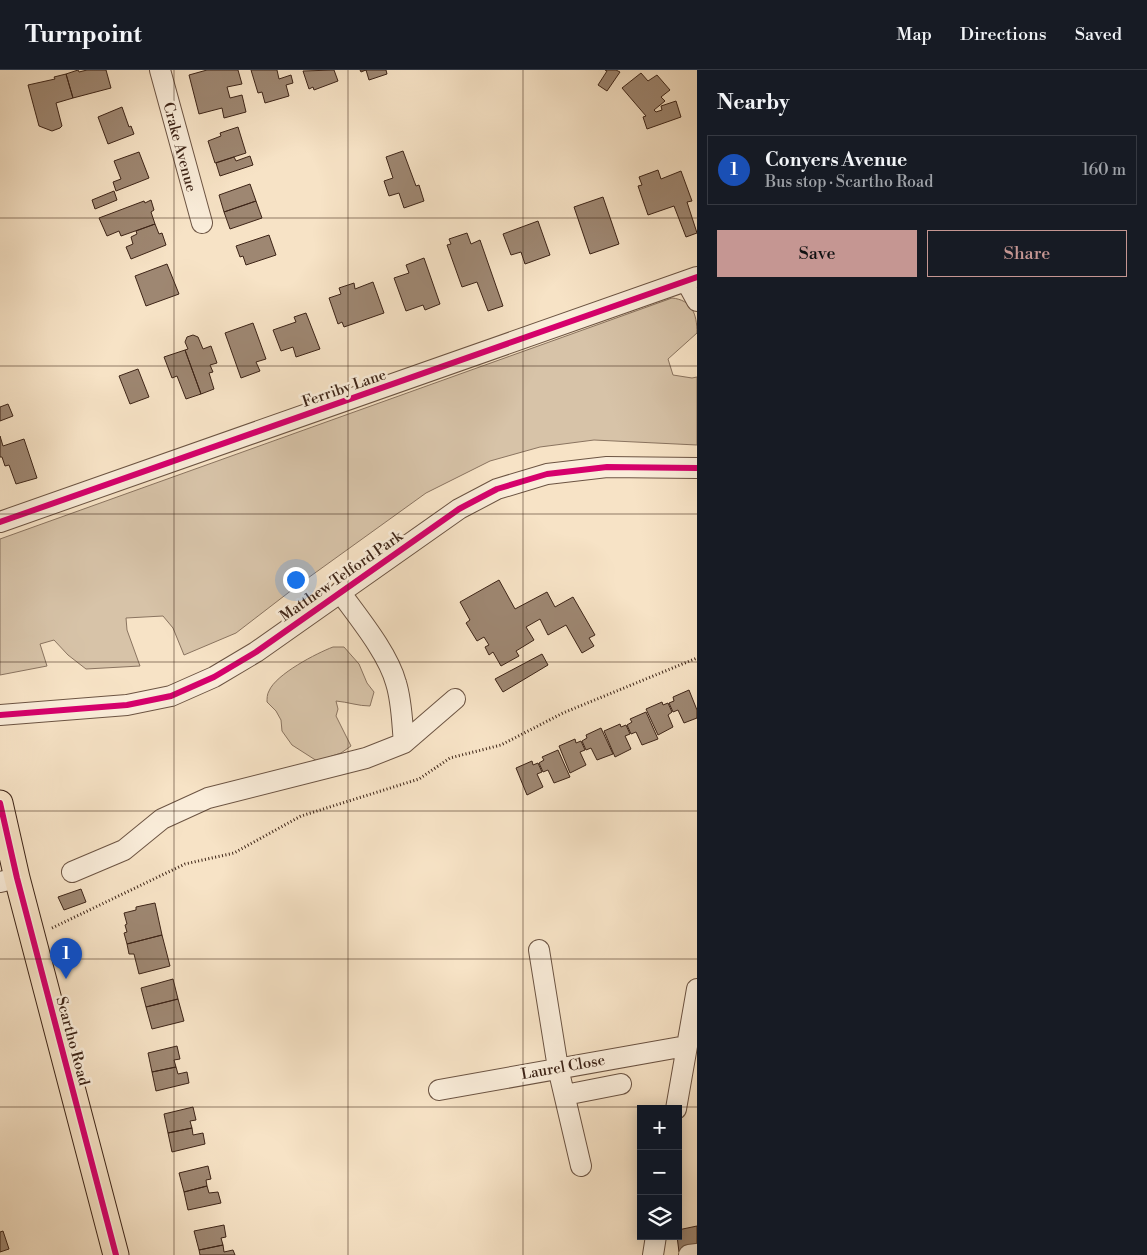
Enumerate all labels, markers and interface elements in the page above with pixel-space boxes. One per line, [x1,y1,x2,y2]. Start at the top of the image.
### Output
text: Turnpoint [25,20,142,50]
text: Map [896,23,932,46]
text: Directions [960,23,1047,46]
text: Saved [1075,23,1122,46]
text: Nearby [717,90,790,116]
street label: Crake Avenue [158,100,201,194]
text: Conyers Avenue [765,148,907,172]
text: 1 [730,160,738,180]
text: 160 m [1082,160,1126,180]
text: Bus stop · Scartho Road [765,172,933,192]
button: Save [717,230,917,277]
button: Share [927,230,1127,277]
street label: Ferriby Lane [300,365,389,412]
street label: Matthew Telford Park [276,526,407,626]
your location [283,567,309,593]
pin: 1 [50,938,82,979]
street label: Scartho Road [52,995,94,1088]
street label: Laurel Close [520,1051,607,1084]
map controls [637,1105,682,1240]
button: + [637,1105,682,1150]
button: − [637,1150,682,1195]
button: layers [637,1195,682,1240]

